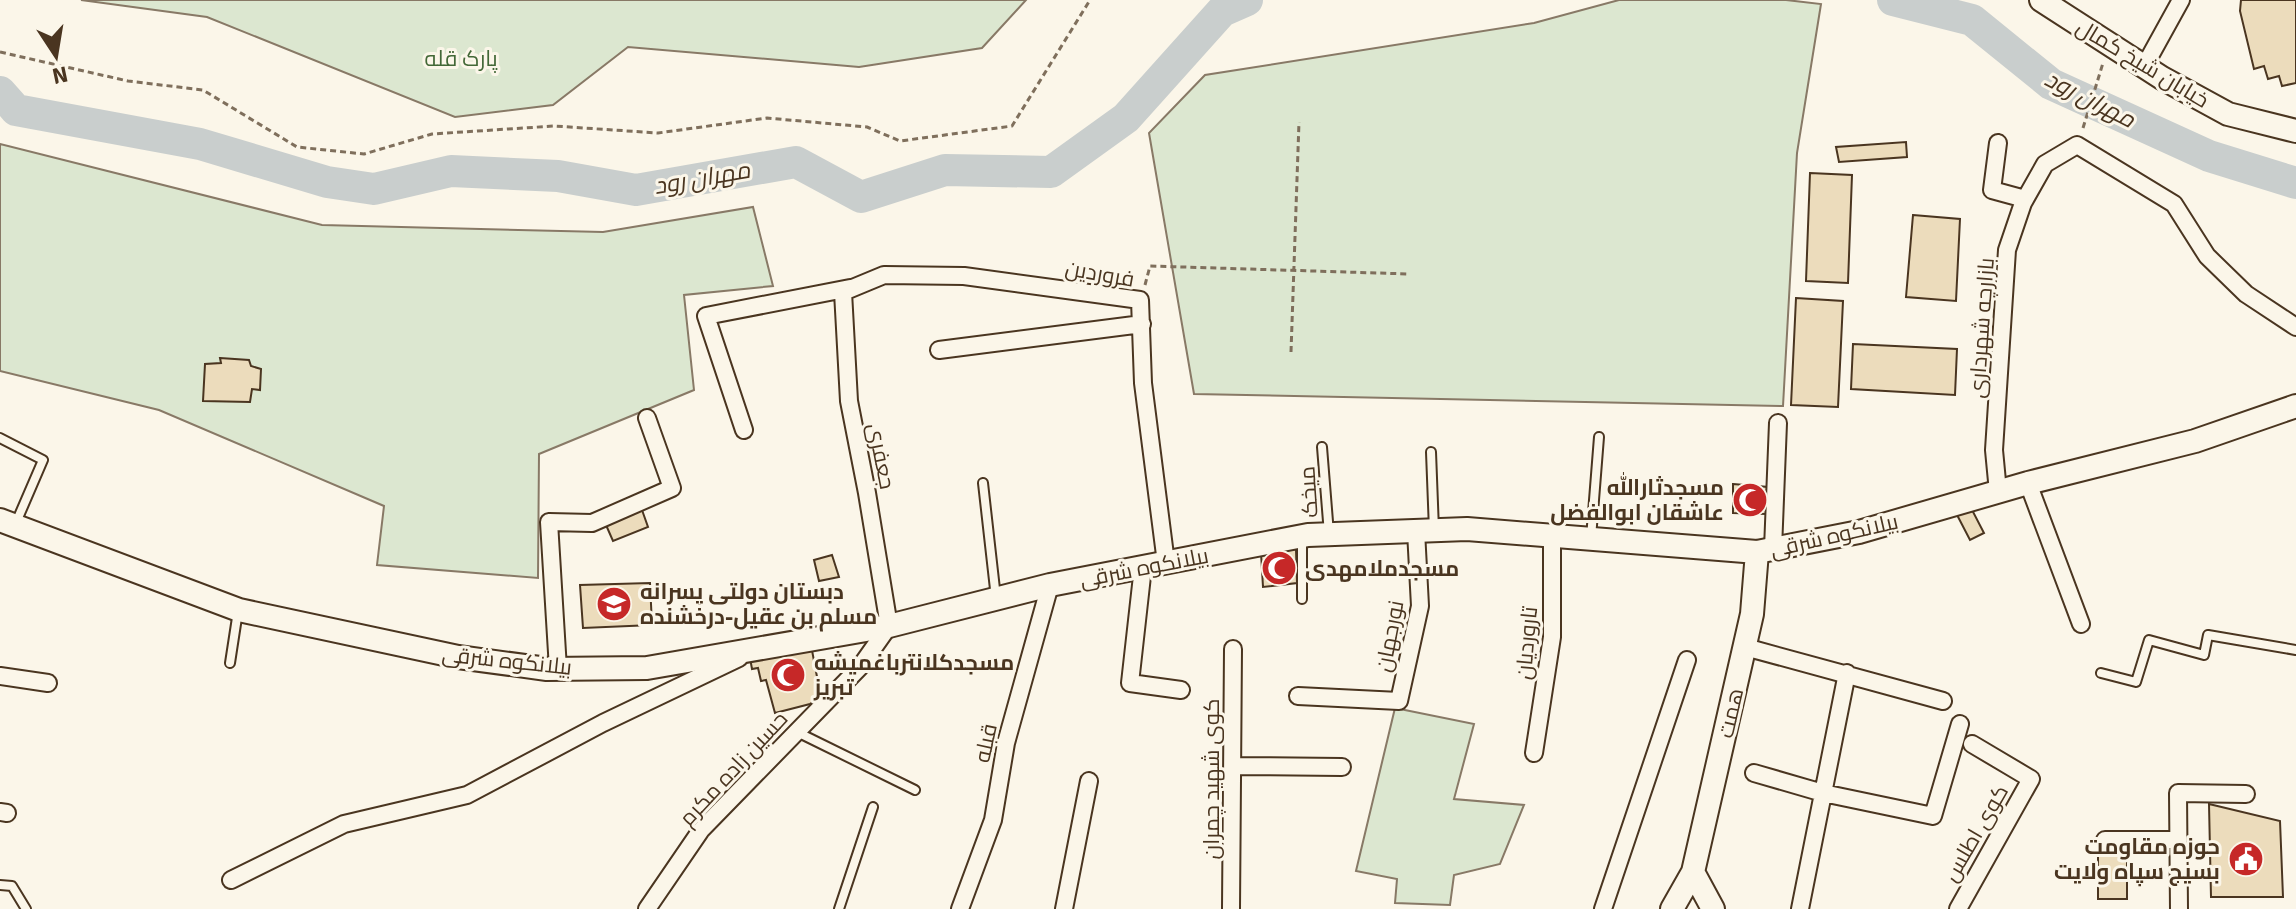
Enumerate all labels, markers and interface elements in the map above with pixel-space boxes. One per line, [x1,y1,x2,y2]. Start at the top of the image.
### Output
street label: خیابان شیخ کمال [2071,13,2214,115]
north arrow [16,16,96,96]
park label: پارک قله [424,45,498,73]
text: N [50,60,70,90]
water label: مهران رود [2040,64,2141,135]
water label: مهران رود [652,155,753,201]
street label: فروردین [1063,254,1137,293]
street label: بازارچه شهرداری [1963,257,2001,399]
street label: جعفری [862,421,901,491]
street label: میخک [1293,465,1324,519]
place label: مسجدثارالله عاشقان ابوالفضل [1550,472,1724,526]
mosque icon: مسجدثارالله عاشقان ابوالفضل [1731,481,1769,519]
street label: بیلانکوه شرقی [1767,508,1901,563]
street label: بیلانکوه شرقی [1077,542,1211,593]
mosque icon: مسجدملامهدی [1260,549,1298,587]
place label: مسجدملامهدی [1305,555,1459,582]
place label: دبستان دولتی پسرانه مسلم بن عقیل-درخشنده [640,578,877,632]
school or university icon: دبستان دولتی پسرانه مسلم بن عقیل-درخشنده [595,585,633,623]
street label: نورجهان [1369,598,1410,674]
street label: تاروردیان [1510,605,1543,681]
street label: بیلانکوه شرقی [441,640,573,681]
place label: مسجدکلانترباغمیشه تبریز [813,649,1014,701]
mosque icon: مسجدکلانترباغمیشه تبریز [769,656,807,694]
street label: همت [1712,686,1749,741]
street label: کوی شهید چمران [1198,698,1226,860]
street label: حسین زاده مکرم [673,705,795,833]
street label: قبله [968,721,1003,765]
street label: کوی اطلس [1937,780,2014,887]
place label: حوزه مقاومت بسیج سپاه ولایت [2054,833,2220,887]
public building icon: حوزه مقاومت بسیج سپاه ولایت [2227,840,2265,878]

